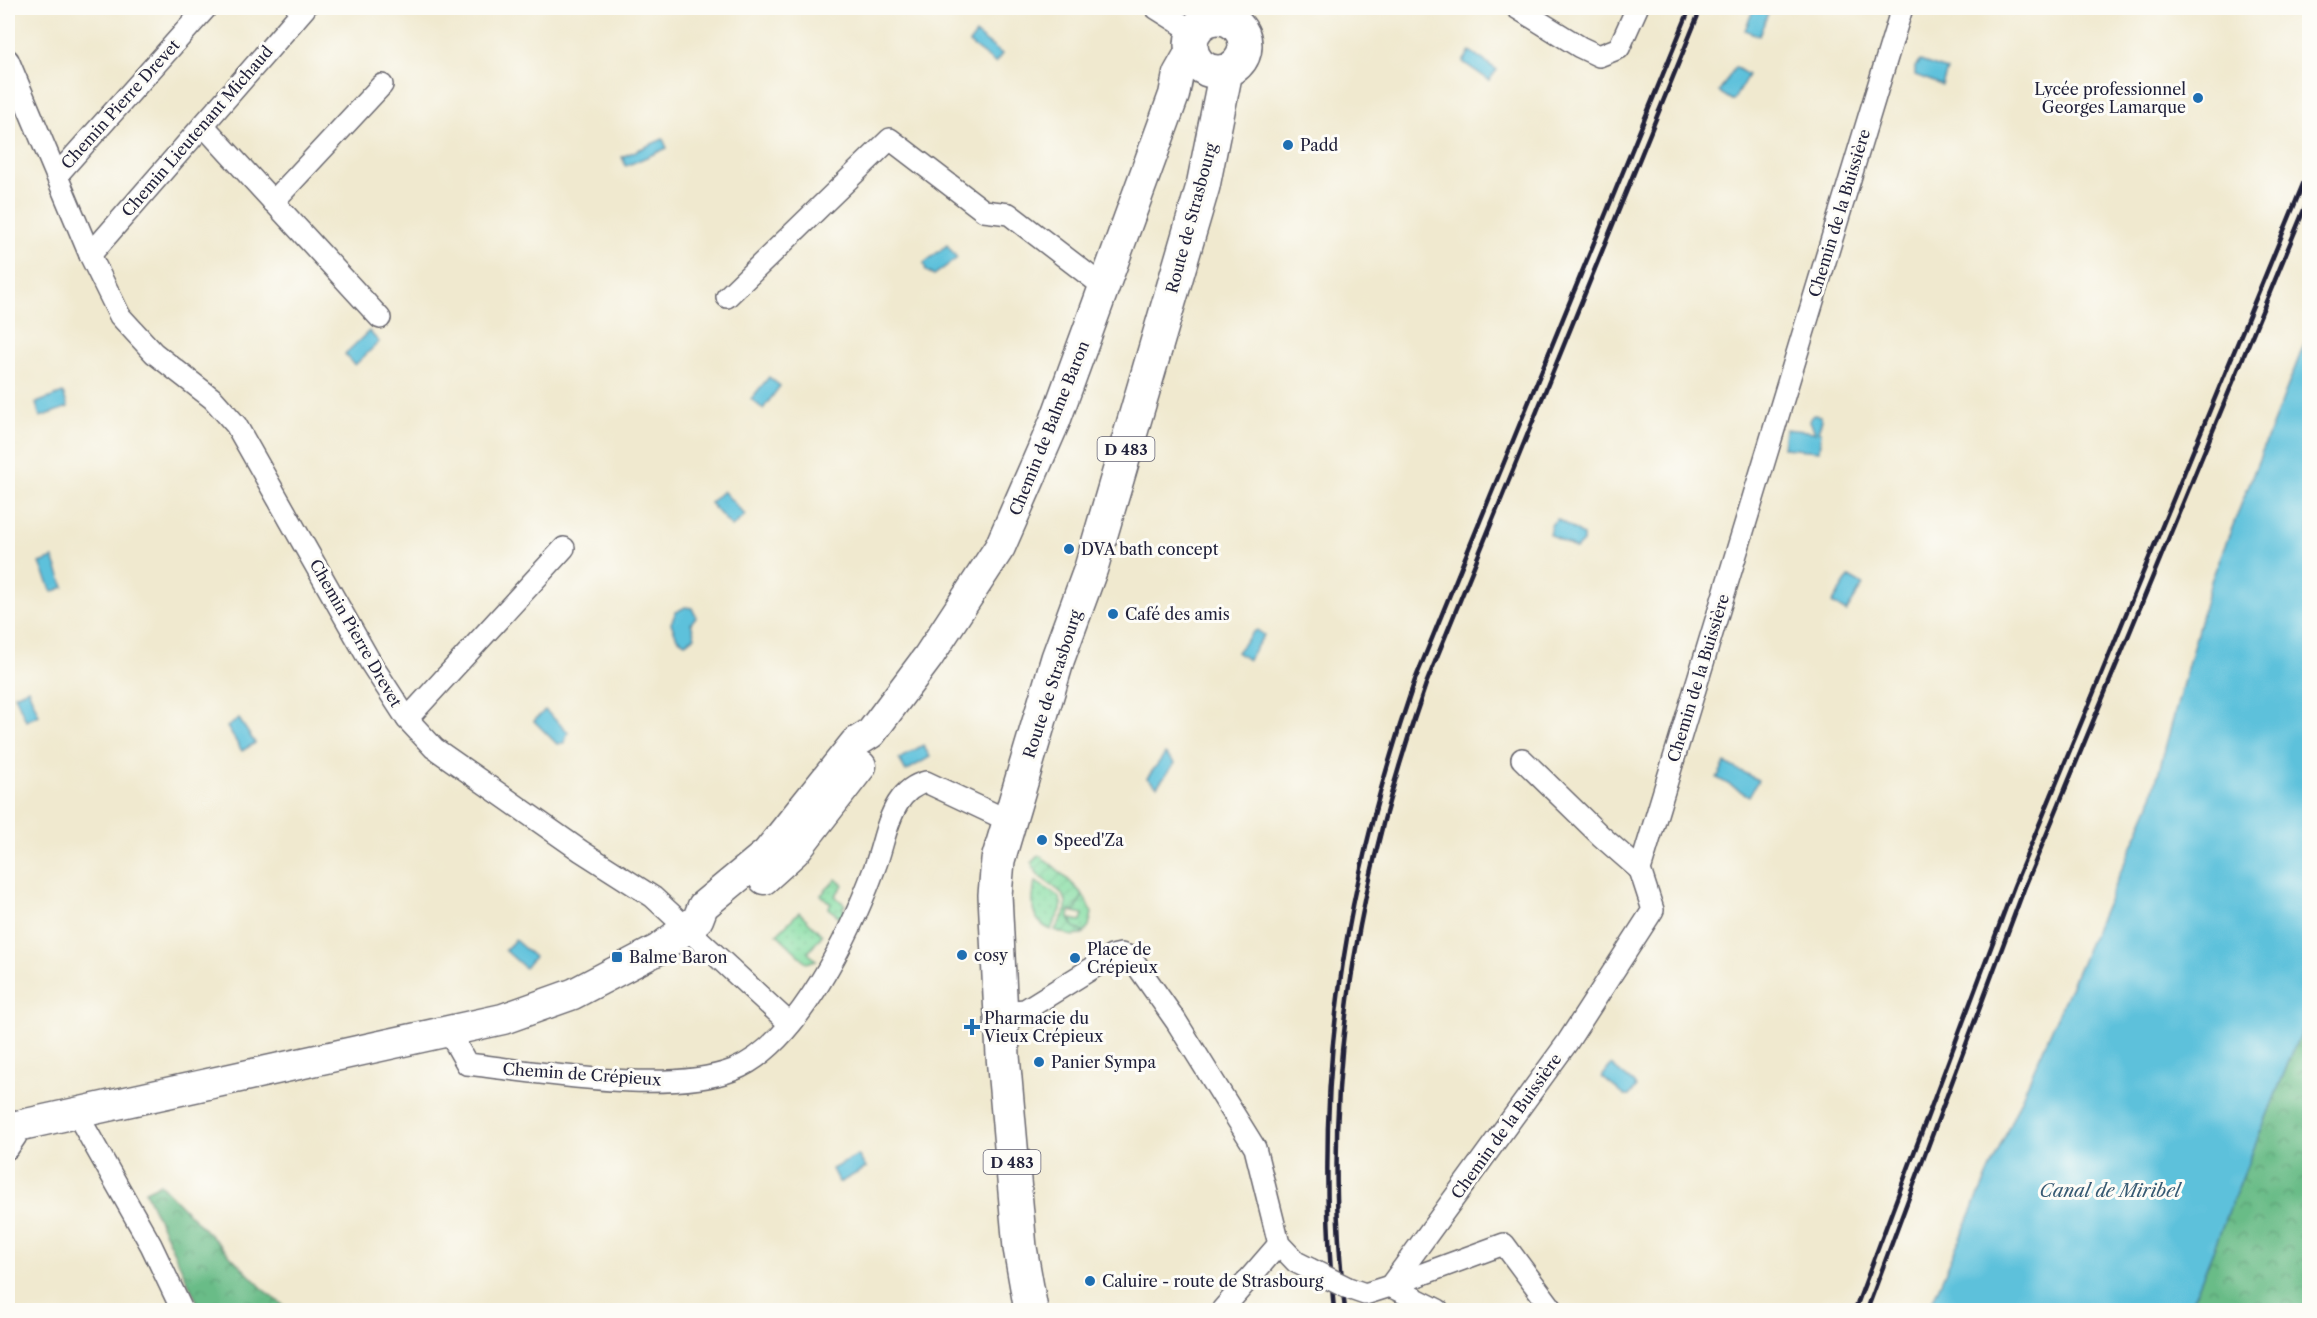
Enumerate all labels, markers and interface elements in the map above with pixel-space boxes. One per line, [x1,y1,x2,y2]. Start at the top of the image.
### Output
street label: Chemin Pierre Drevet [57,35,184,173]
street label: Chemin Lieutenant Michaud [117,41,277,221]
place label: Lycée professionnel Georges Lamarque [2034,79,2186,117]
marker: Lycée professionnel Georges Lamarque [2191,91,2205,105]
street label: Chemin de la Buissière [1804,126,1874,299]
place label: Padd [1300,135,1339,155]
marker: Padd [1281,138,1295,152]
street label: Route de Strasbourg [1161,140,1221,295]
street label: Chemin de Balme Baron [1005,338,1093,518]
road number: D 483 [1098,437,1154,461]
place label: DVA bath concept [1081,539,1219,559]
marker: DVA bath concept [1062,542,1076,556]
street label: Chemin Pierre Drevet [306,556,407,711]
street label: Chemin de la Buissière [1663,591,1733,764]
place label: Café des amis [1125,604,1230,624]
street label: Route de Strasbourg [1019,607,1086,761]
marker: Café des amis [1106,607,1120,621]
place label: Speed'Za [1054,830,1124,850]
marker: Speed'Za [1035,833,1049,847]
place label: Place de Crépieux [1087,939,1158,977]
place label: cosy [974,945,1009,965]
place label: Balme Baron [629,947,727,967]
marker: cosy [955,948,969,962]
marker: Balme Baron [610,950,624,964]
marker: Place de Crépieux [1068,951,1082,965]
place label: Pharmacie du Vieux Crépieux [983,1008,1104,1046]
marker: Pharmacie du Vieux Crépieux [965,1020,979,1034]
street label: Chemin de la Buissière [1447,1049,1565,1203]
place label: Panier Sympa [1051,1052,1156,1072]
marker: Panier Sympa [1032,1055,1046,1069]
street label: Chemin de Crépieux [502,1058,663,1090]
road number: D 483 [984,1150,1040,1174]
water label: Canal de Miribel [2040,1180,2183,1202]
place label: Caluire - route de Strasbourg [1102,1271,1324,1291]
marker: Caluire - route de Strasbourg [1083,1274,1097,1288]

